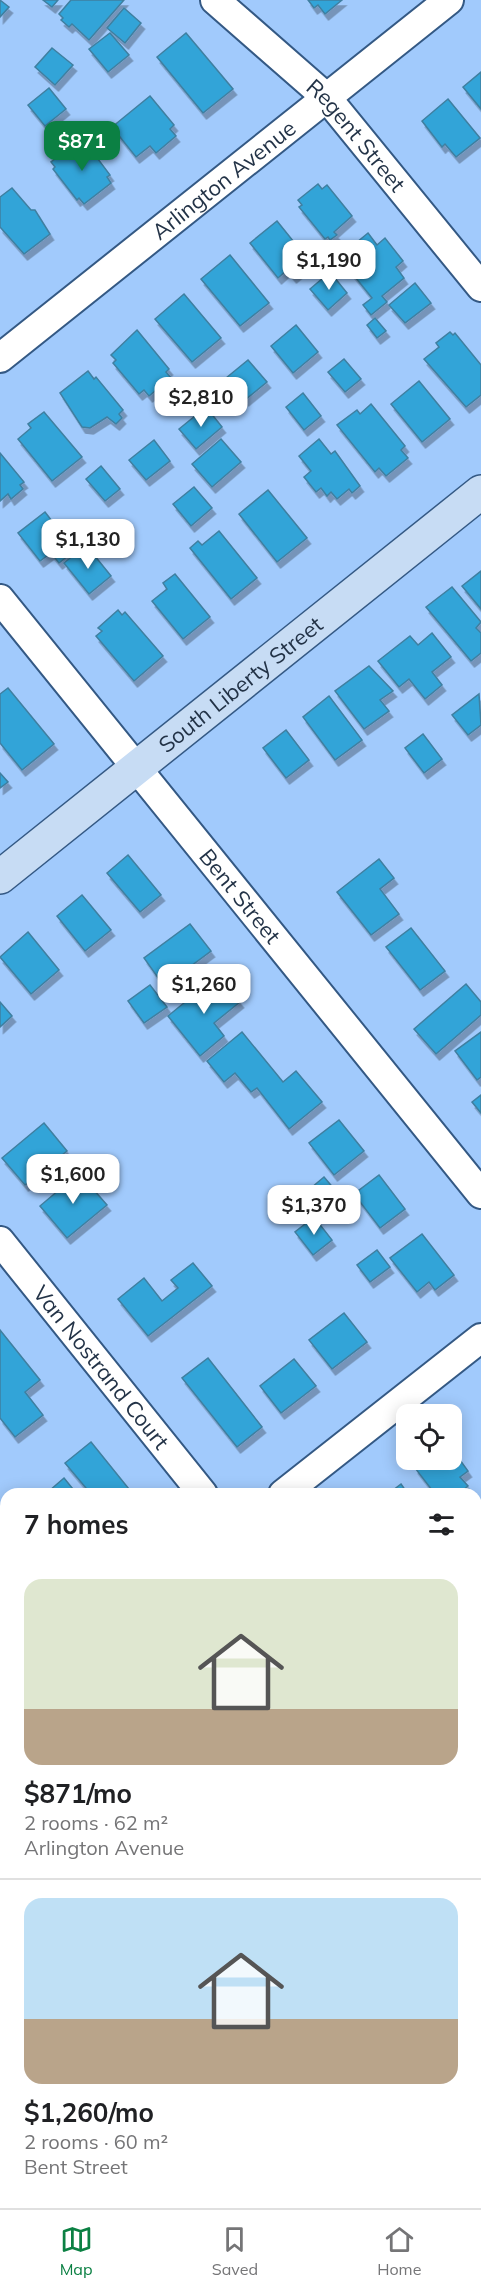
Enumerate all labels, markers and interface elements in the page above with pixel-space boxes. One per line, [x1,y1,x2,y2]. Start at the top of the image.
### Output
street label: Regent Street [301,73,412,198]
street label: Arlington Avenue [146,114,301,246]
pin: $871 [46,121,118,172]
text: $871 [58,128,106,153]
pin: $1,190 [280,240,378,291]
text: $1,190 [297,247,361,272]
pin: $2,810 [152,377,250,428]
text: $2,810 [169,384,233,409]
pin: $1,130 [39,519,137,570]
text: $1,130 [56,526,120,551]
street label: South Liberty Street [153,610,328,759]
street label: Bent Street [193,843,287,949]
pin: $1,260 [155,964,253,1015]
text: $1,260 [172,971,236,996]
pin: $1,600 [24,1154,122,1205]
text: $1,600 [41,1161,105,1186]
pin: $1,370 [265,1185,363,1236]
text: $1,370 [282,1192,346,1217]
street label: Van Nostrand Court [27,1280,176,1455]
map controls [396,1404,462,1470]
button: locate [396,1404,462,1470]
text: 7 homes [24,1508,128,1541]
icon: filters [425,1508,458,1541]
icon: home [187,1618,295,1726]
text: $871/mo [24,1777,132,1810]
text: 2 rooms · 62 m² [24,1810,168,1835]
text: Arlington Avenue [24,1835,184,1860]
icon: home [187,1937,295,2045]
text: $1,260/mo [24,2096,154,2129]
text: 2 rooms · 60 m² [24,2129,168,2154]
text: Bent Street [24,2154,128,2179]
tab: Map [60,2223,93,2279]
tab: Saved [212,2223,258,2279]
tab: Home [377,2223,421,2279]

